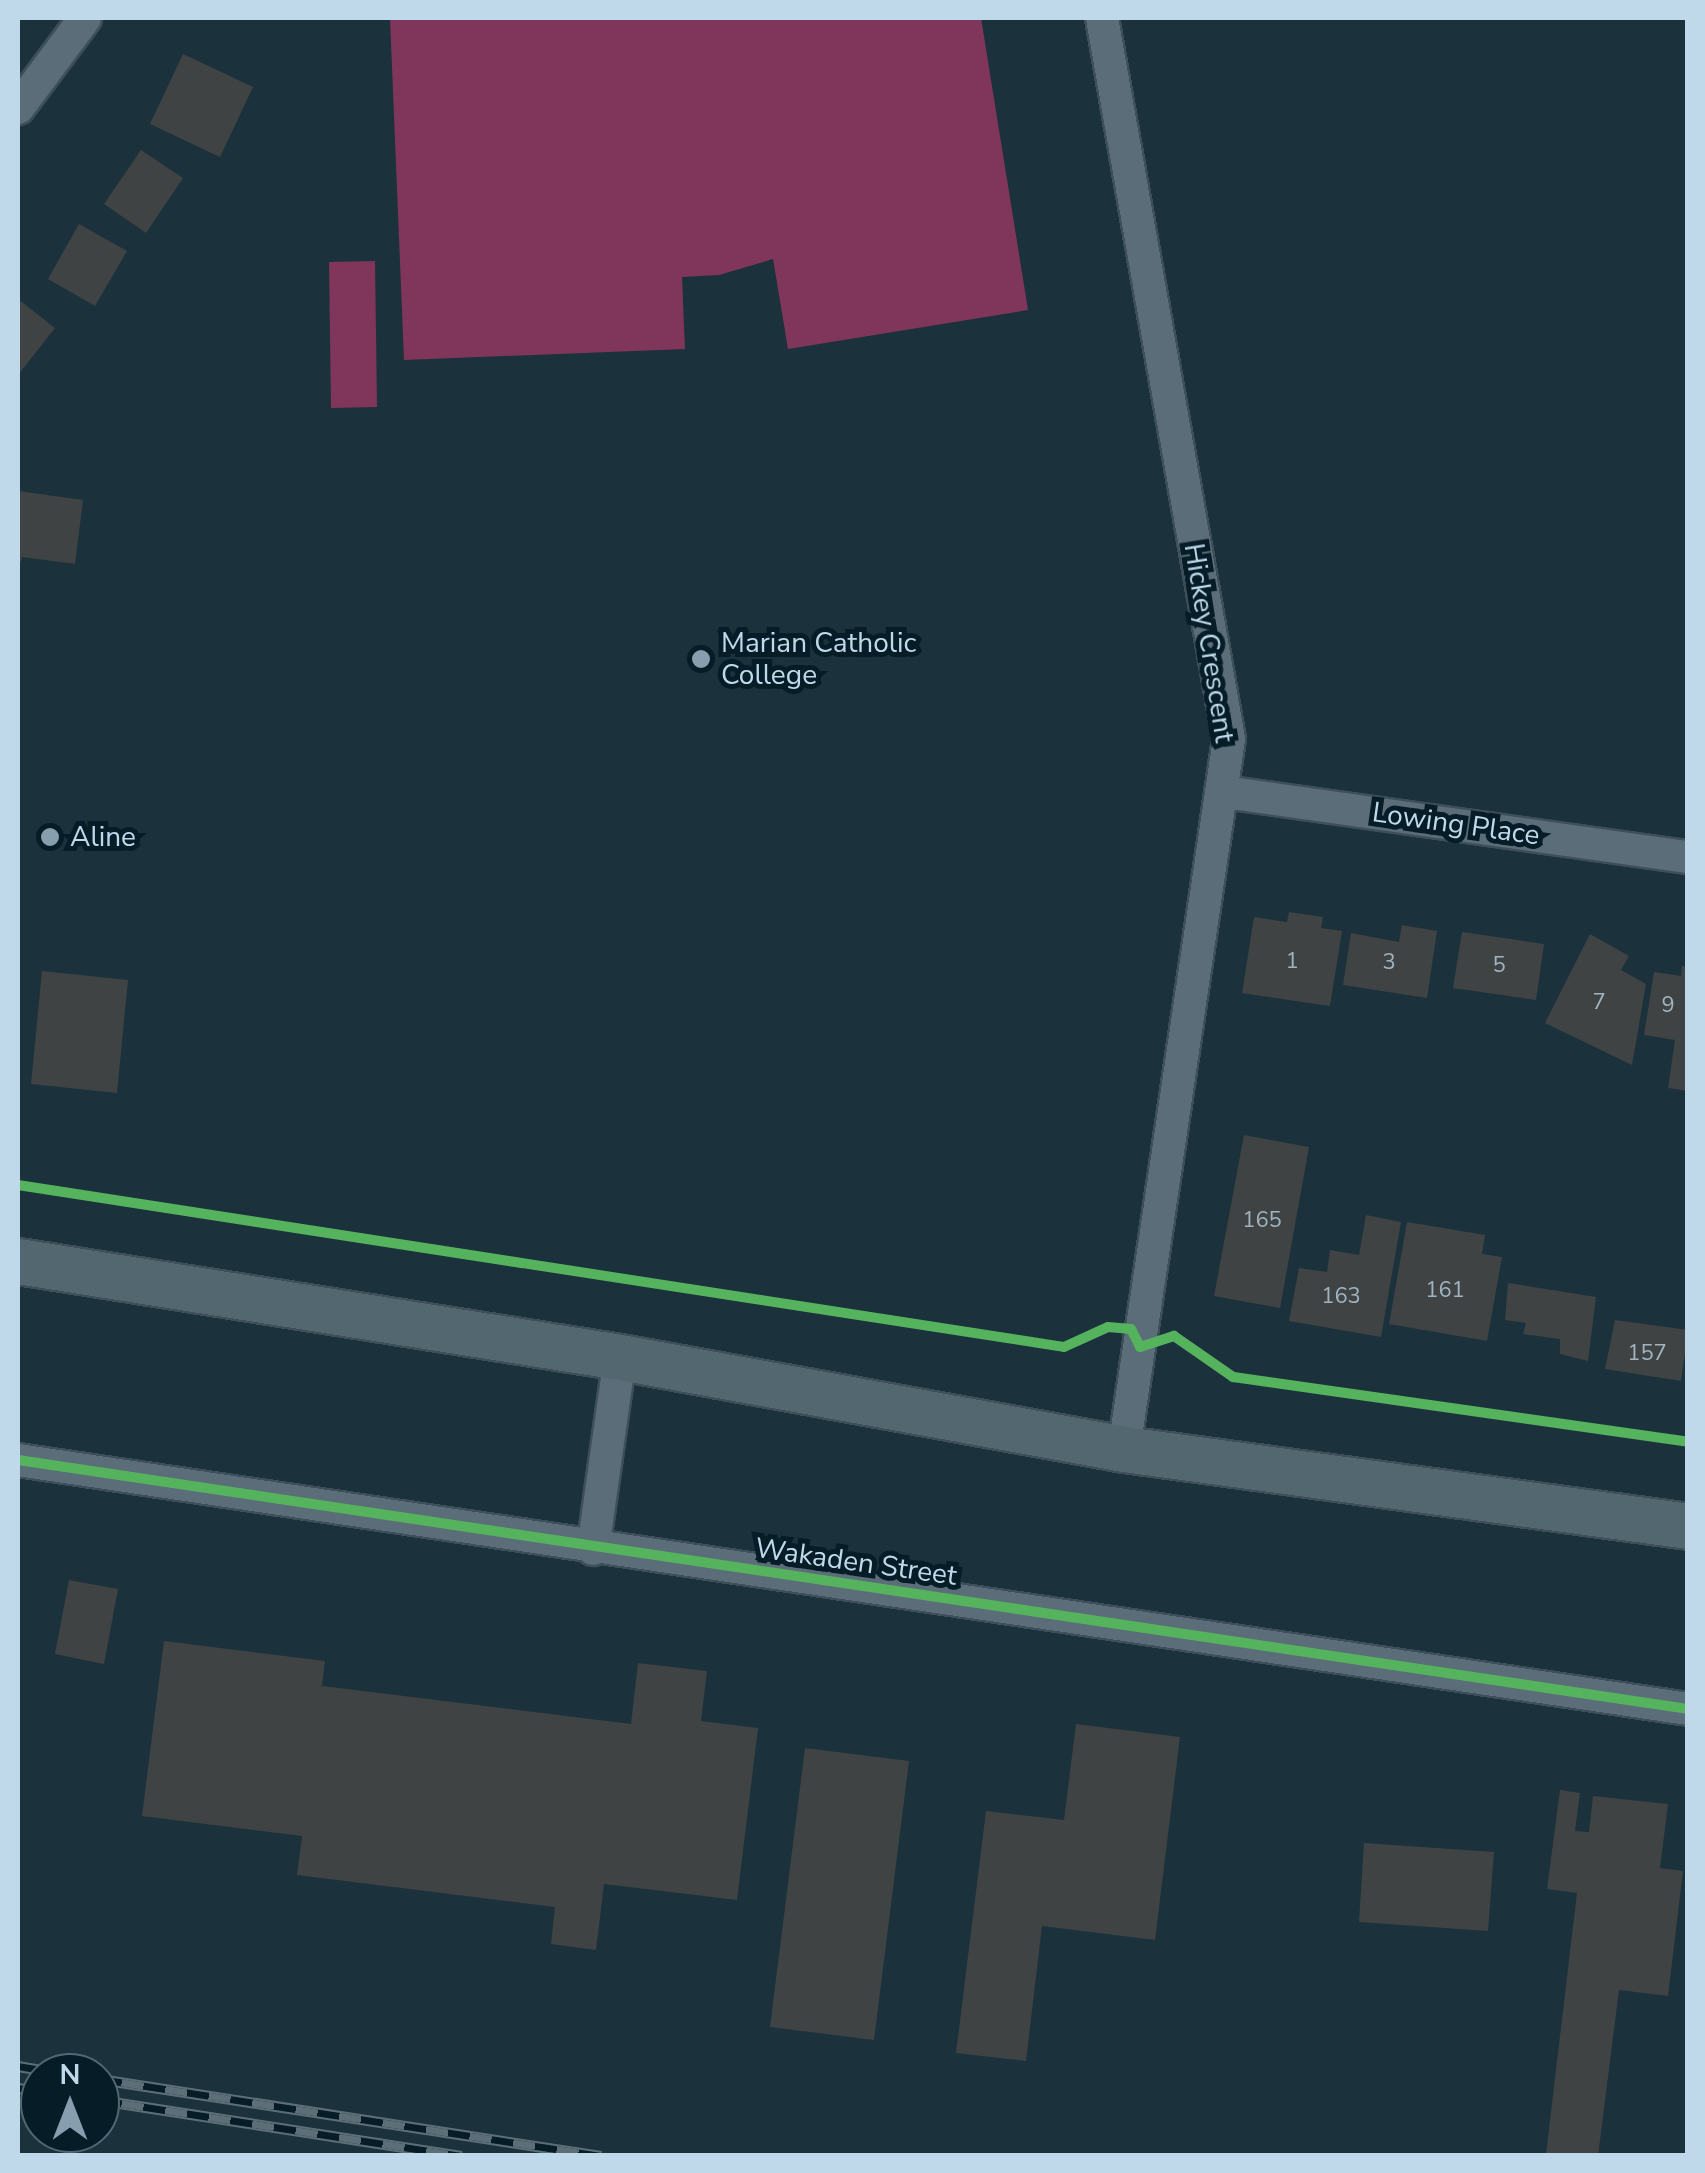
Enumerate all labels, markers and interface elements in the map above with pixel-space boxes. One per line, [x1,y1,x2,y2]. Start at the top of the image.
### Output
street label: Hickey Crescent [1177,541,1241,745]
place label: Marian Catholic College [721,626,916,692]
marker: Marian Catholic College [690,648,712,670]
street label: Lowing Place [1370,796,1542,852]
place label: Aline [70,820,136,854]
marker: Aline [39,826,61,848]
house number: 1 [1285,949,1299,975]
house number: 3 [1382,950,1396,976]
house number: 5 [1492,953,1506,979]
house number: 7 [1592,990,1606,1016]
house number: 9 [1661,993,1675,1019]
house number: 165 [1242,1208,1282,1234]
house number: 161 [1425,1278,1465,1304]
house number: 163 [1321,1284,1361,1310]
house number: 157 [1627,1341,1667,1367]
street label: Wakaden Street [753,1531,959,1593]
north arrow [20,2053,120,2153]
text: N [60,2056,80,2094]

